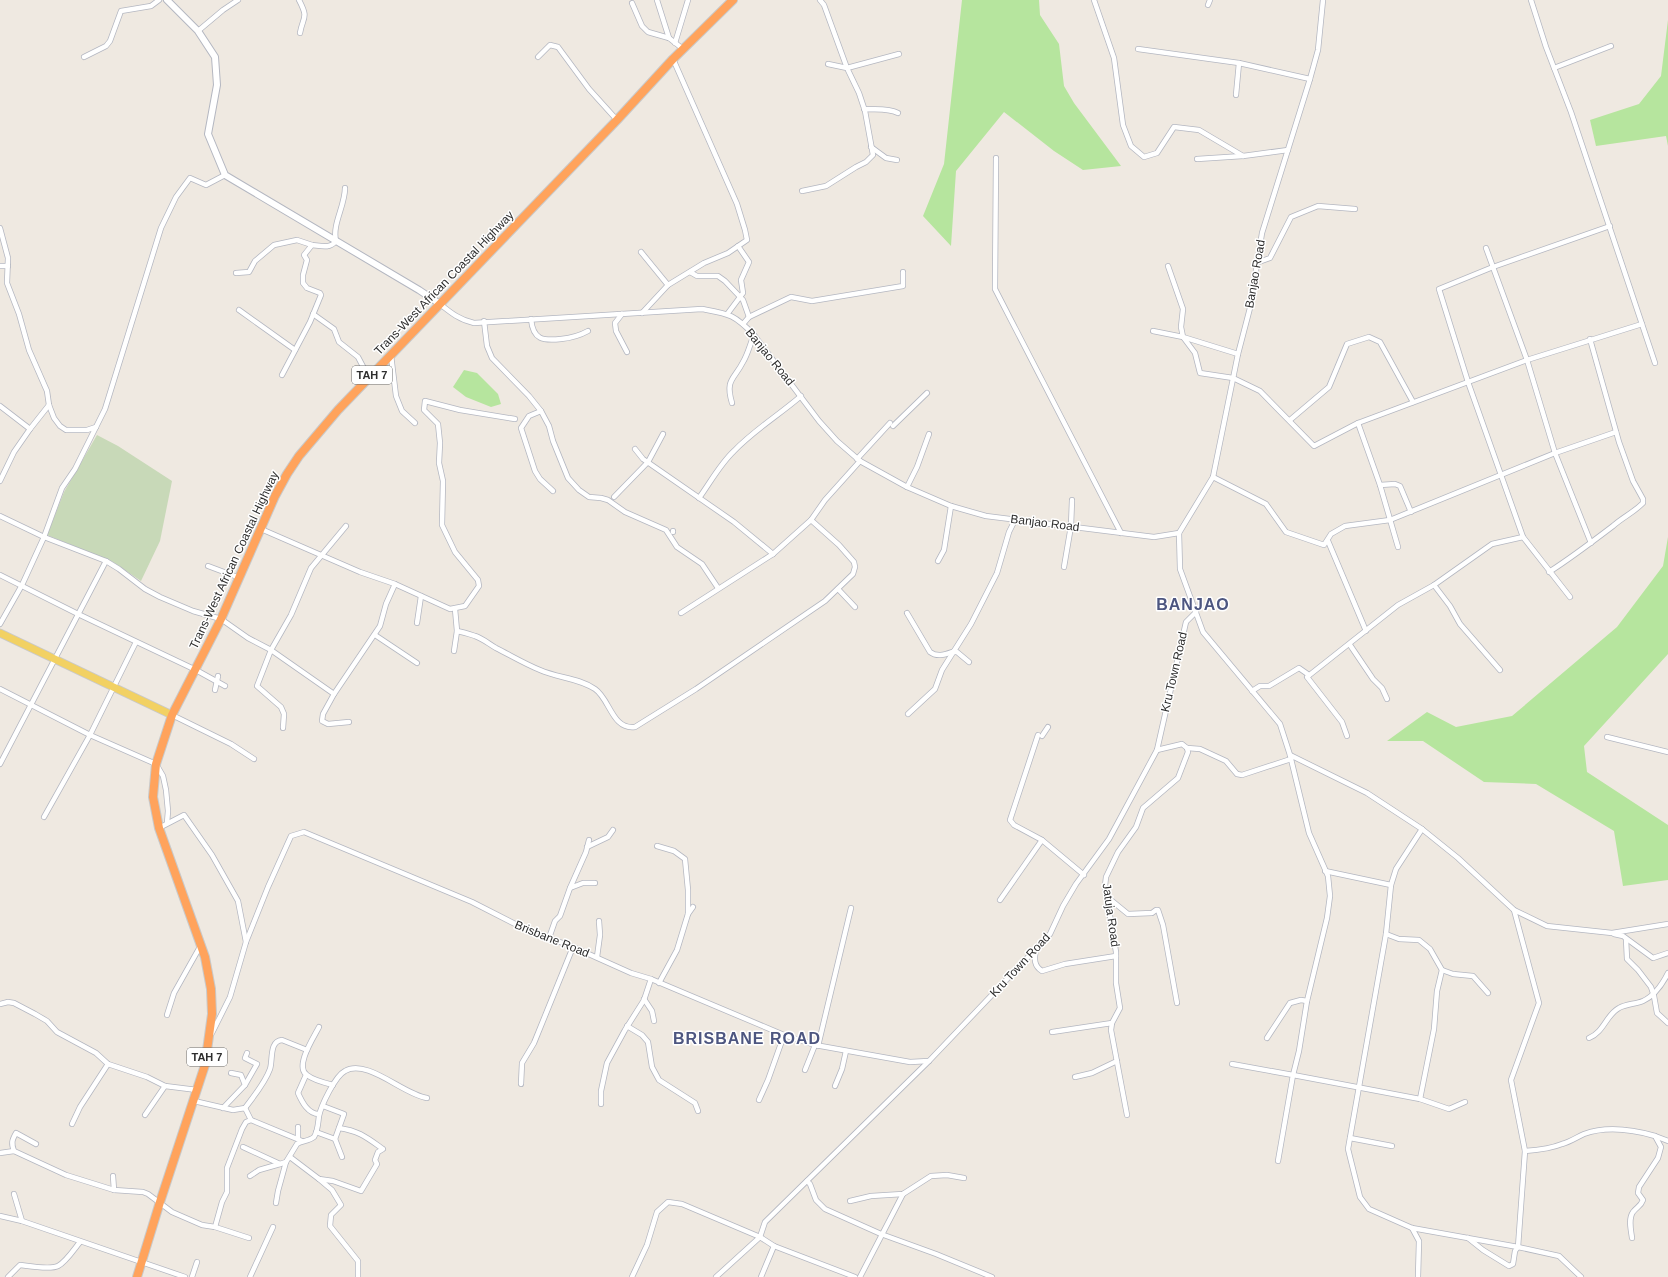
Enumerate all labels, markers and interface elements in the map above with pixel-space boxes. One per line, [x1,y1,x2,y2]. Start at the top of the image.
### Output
street label: Trans-West African Coastal Highway [371,208,517,358]
street label: Banjao Road [1242,239,1268,309]
street label: Banjao Road [743,326,797,388]
road number: TAH 7 [352,366,392,384]
street label: Trans-West African Coastal Highway [187,469,281,651]
street label: Banjao Road [1010,512,1080,534]
district label: BANJAO [1156,596,1230,613]
street label: Kru Town Road [1158,631,1190,713]
street label: Jatuja Road [1100,882,1122,948]
street label: Brisbane Road [513,918,591,960]
street label: Kru Town Road [987,930,1053,1000]
district label: BRISBANE ROAD [673,1030,821,1047]
road number: TAH 7 [187,1048,227,1066]

